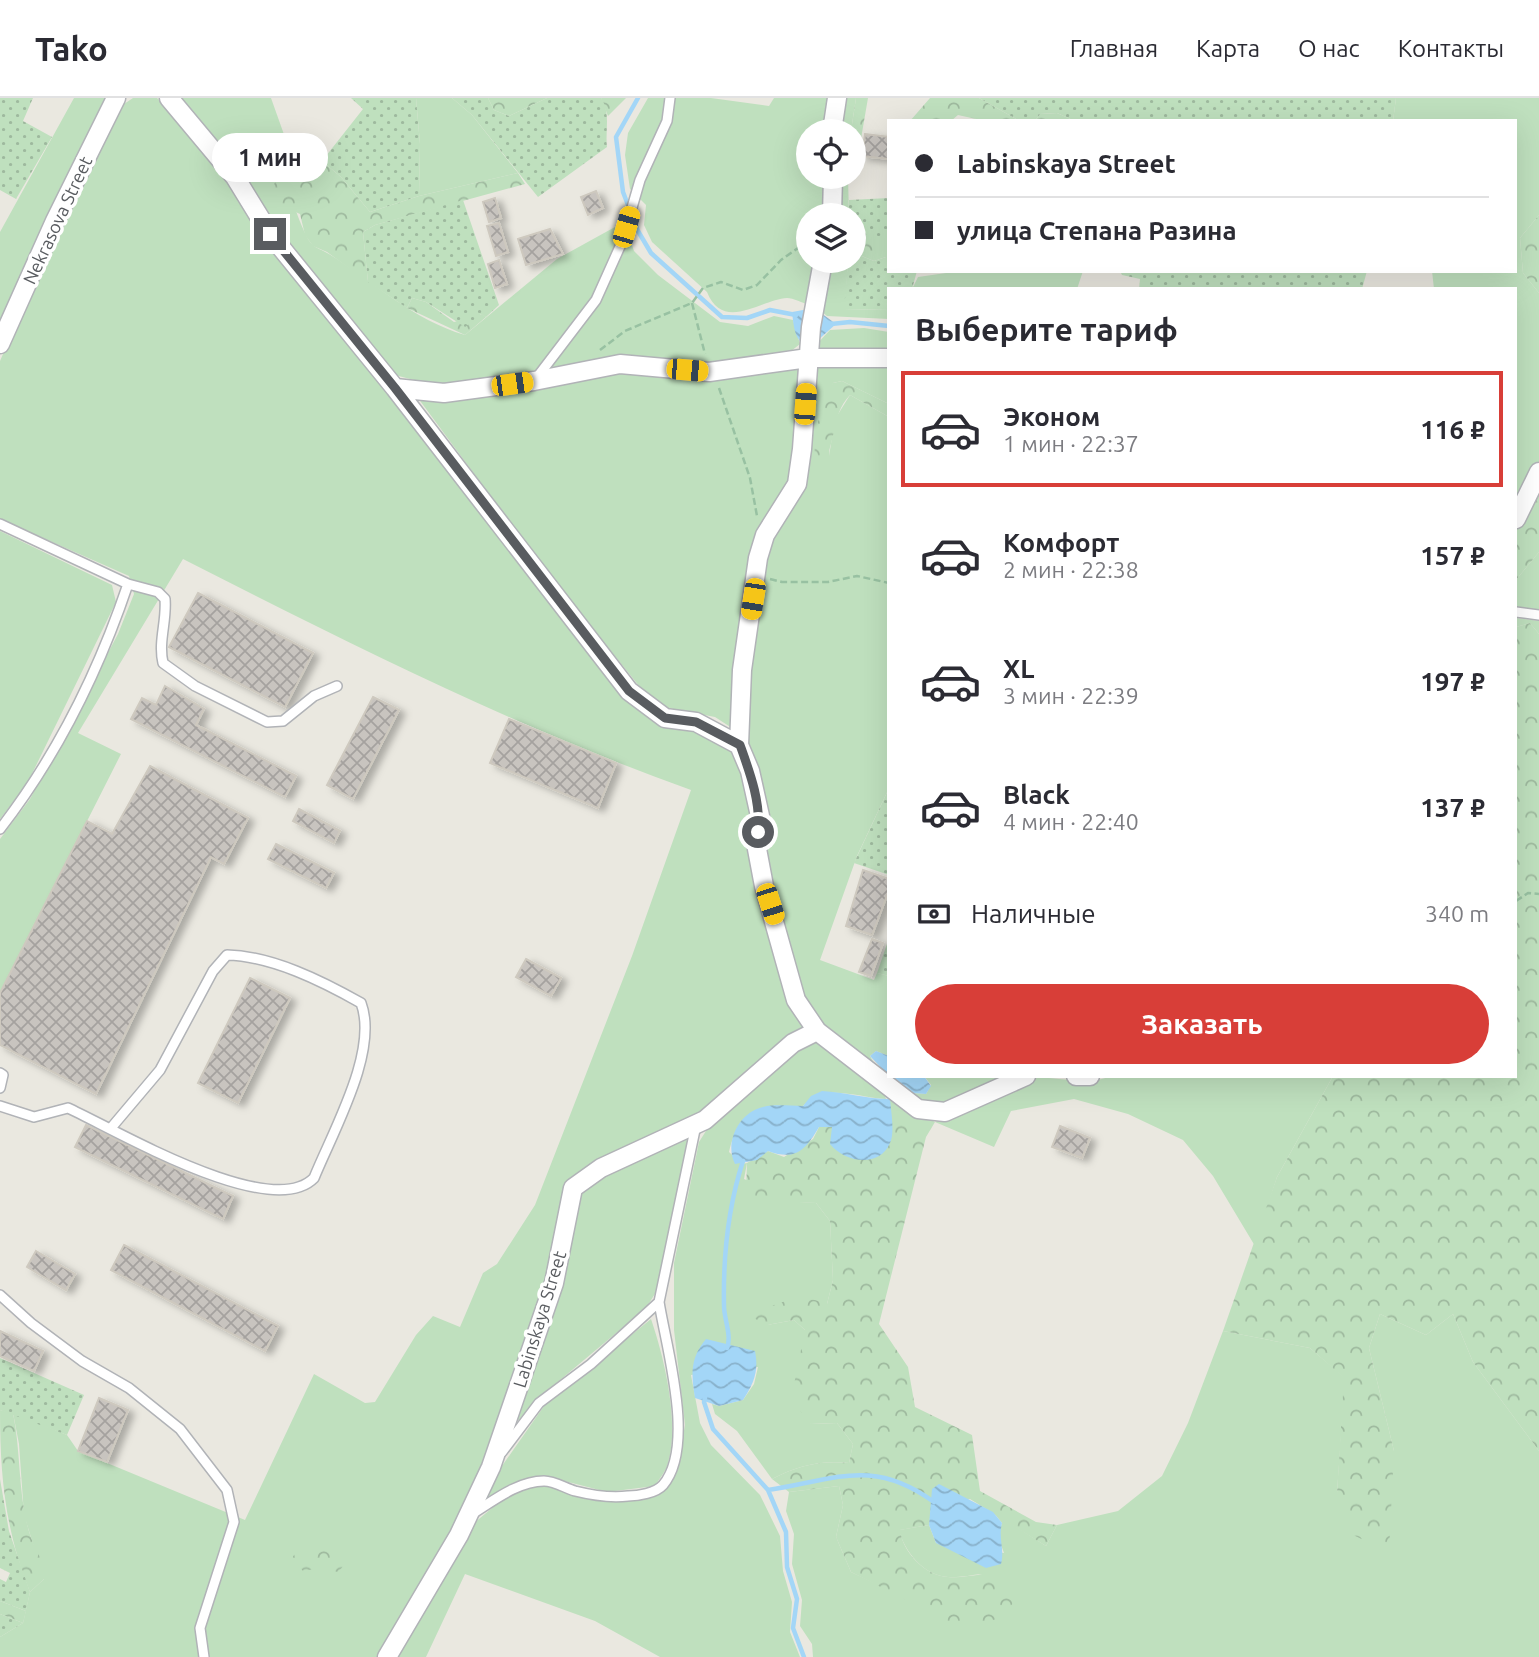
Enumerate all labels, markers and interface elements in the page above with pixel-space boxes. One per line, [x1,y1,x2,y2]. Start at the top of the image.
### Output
text: Tako [35,30,108,67]
text: Главная [1070,35,1158,62]
text: Карта [1196,35,1260,62]
text: О нас [1298,35,1360,62]
text: Контакты [1398,35,1504,62]
map controls [796,119,866,273]
button: locate [796,119,866,189]
callout: 1 мин [212,132,328,181]
text: 1 мин [238,145,302,170]
text: Labinskaya Street [957,149,1176,178]
street label: Nekrasova Street [19,153,95,287]
button: layers [796,203,866,273]
car [611,204,642,250]
text: улица Степана Разина [957,216,1237,245]
route end [254,218,286,250]
text: Выберите тариф [915,311,1178,347]
car [666,358,709,382]
car [490,371,535,397]
car [794,382,817,426]
icon: car [919,398,982,461]
text: Эконом [1003,402,1100,431]
text: 116 ₽ [1420,415,1485,444]
text: 1 мин · 22:37 [1003,431,1139,456]
icon: car [919,524,982,587]
text: Комфорт [1003,528,1119,557]
text: 157 ₽ [1420,541,1485,570]
text: 2 мин · 22:38 [1003,557,1139,582]
car [740,577,767,621]
icon: car [919,650,982,713]
text: XL [1003,654,1034,683]
text: 197 ₽ [1420,667,1485,696]
text: 3 мин · 22:39 [1003,683,1139,708]
icon: car [919,776,982,839]
text: Black [1003,780,1070,809]
text: 137 ₽ [1420,793,1485,822]
text: 4 мин · 22:40 [1003,809,1139,834]
route start [742,816,774,848]
car [754,881,787,927]
icon: cash [915,895,953,933]
text: Наличные [971,899,1096,928]
text: 340 m [1425,901,1489,926]
button: Заказать [915,984,1489,1064]
street label: Labinskaya Street [509,1248,569,1390]

